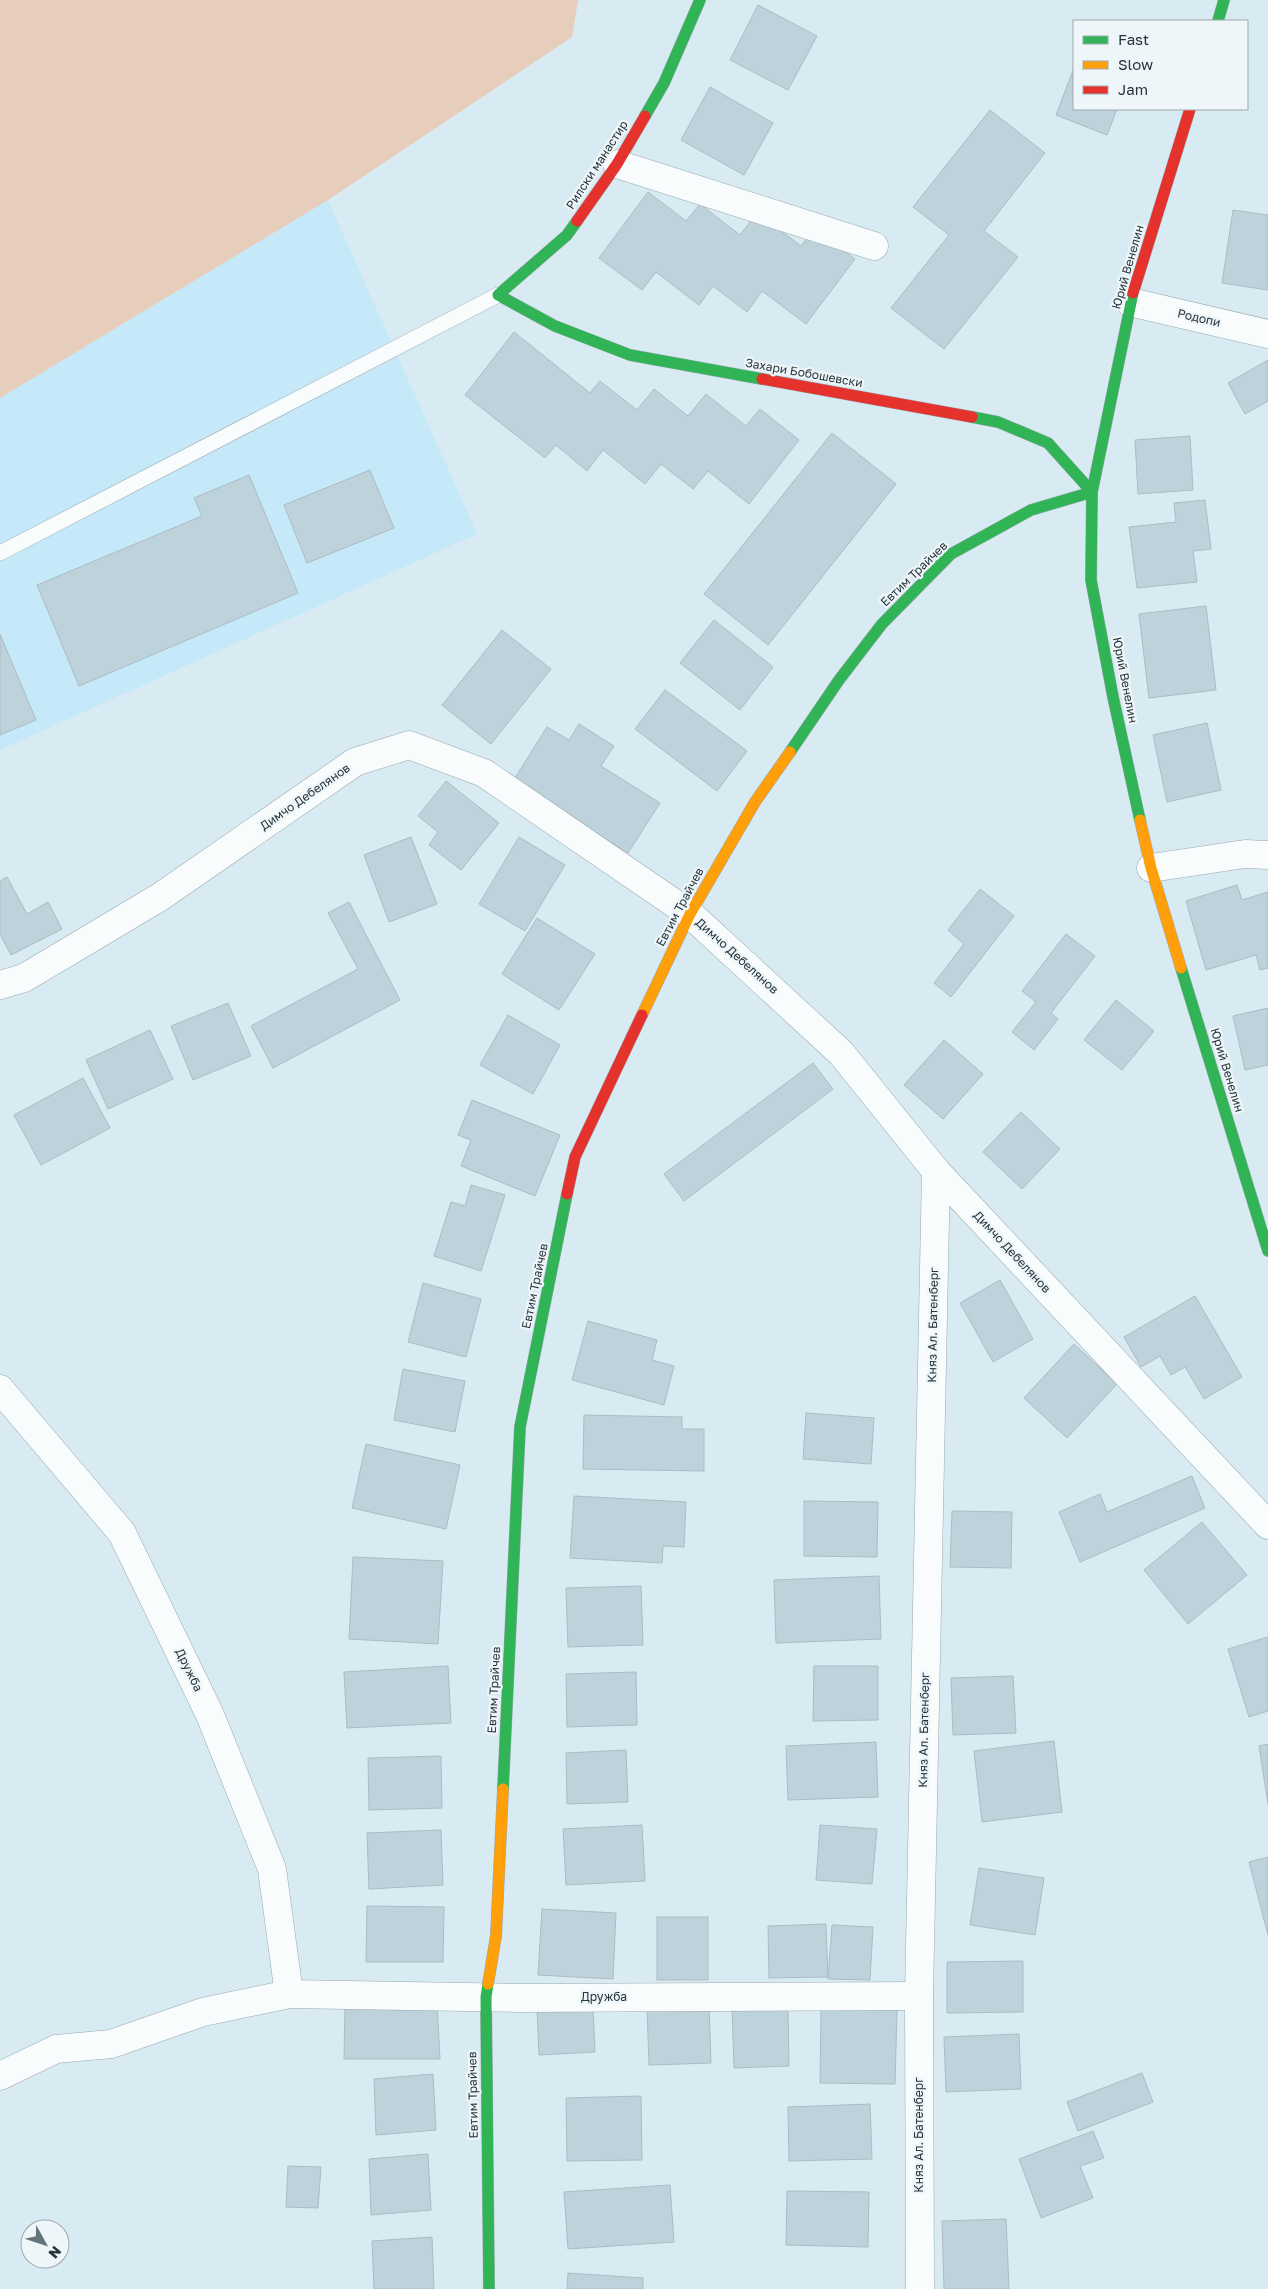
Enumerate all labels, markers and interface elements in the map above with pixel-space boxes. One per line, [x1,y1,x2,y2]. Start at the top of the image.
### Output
legend [1073,20,1248,110]
text: Fast [1118,30,1149,48]
text: Slow [1118,55,1153,73]
text: Jam [1118,80,1148,98]
street label: Рилски манастир [562,118,631,212]
street label: Юрий Венелин [1108,223,1147,311]
street label: Родопи [1176,305,1222,330]
street label: Захари Бобошевски [744,355,864,390]
street label: Евтим Трайчев [877,538,950,609]
street label: Юрий Венелин [1110,636,1141,724]
street label: Димчо Дебелянов [257,760,353,833]
street label: Евтим Трайчев [652,865,707,949]
street label: Димчо Дебелянов [693,914,782,997]
street label: Юрий Венелин [1208,1026,1247,1114]
street label: Димчо Дебелянов [971,1208,1054,1296]
street label: Евтим Трайчев [518,1242,551,1330]
street label: Княз Ал. Батенберг [924,1267,941,1383]
street label: Дружба [173,1646,206,1694]
street label: Евтим Трайчев [484,1646,503,1734]
street label: Княз Ал. Батенберг [915,1672,932,1788]
street label: Дружба [581,1989,627,2004]
street label: Евтим Трайчев [464,2051,481,2139]
street label: Княз Ал. Батенберг [911,2077,926,2193]
north arrow [20,2219,70,2269]
text: N [45,2243,65,2262]

